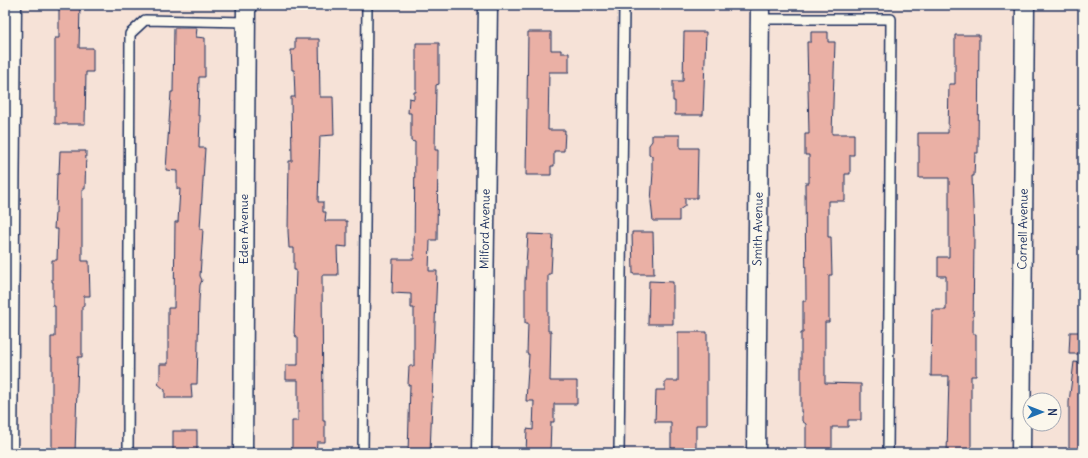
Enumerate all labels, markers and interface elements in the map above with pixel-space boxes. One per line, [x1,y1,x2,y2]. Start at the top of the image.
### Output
street label: Cornell Avenue [1014,188,1031,270]
street label: Milford Avenue [476,189,493,269]
street label: Smith Avenue [749,192,766,266]
street label: Eden Avenue [236,194,251,264]
north arrow [1022,392,1062,432]
text: N [1045,408,1059,416]

